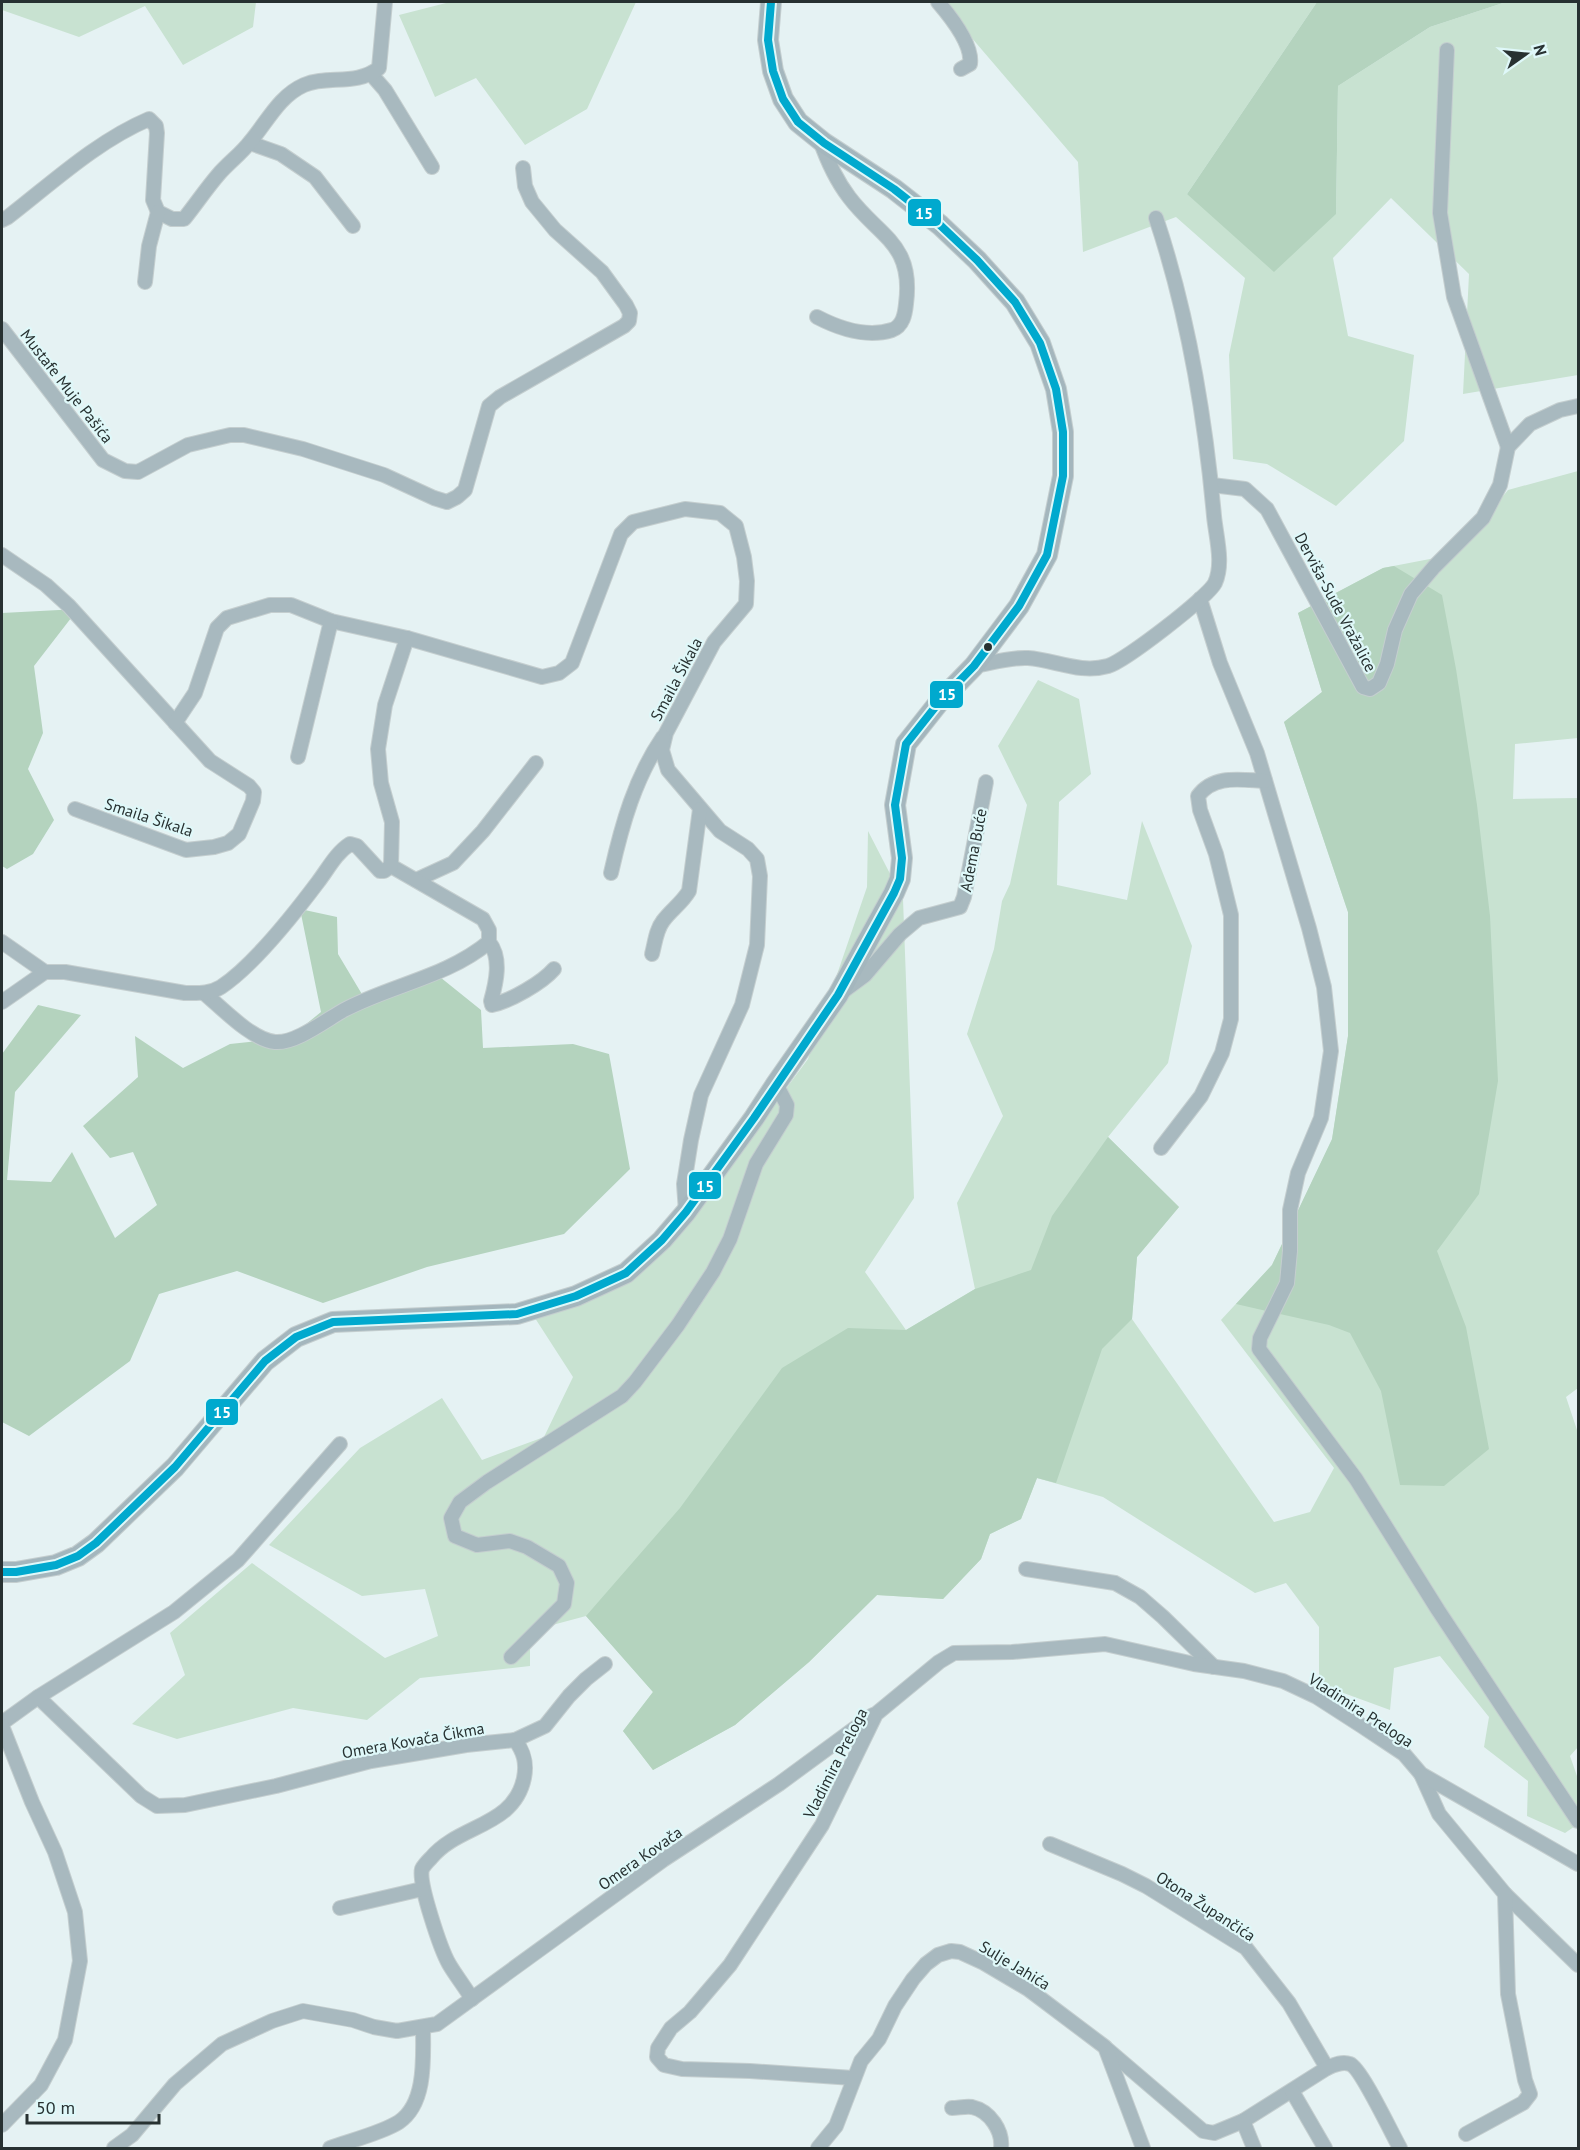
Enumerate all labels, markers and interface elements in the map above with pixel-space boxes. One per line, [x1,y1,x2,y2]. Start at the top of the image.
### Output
north arrow [1496,24,1556,84]
text: N [1529,42,1552,58]
line badge: 15 [907,198,942,227]
text: 15 [915,203,933,223]
street label: Mustafe Muje Pašića [16,325,118,447]
street label: Derviša-Sude Vražalice [1291,529,1381,675]
street label: Smaila Šikala [646,634,706,724]
unlabelled marker [982,641,994,653]
line badge: 15 [929,680,964,709]
text: 15 [938,684,956,704]
street label: Smaila Šikala [102,793,196,841]
street label: Adema Buće [955,807,991,893]
line badge: 15 [688,1171,722,1200]
text: 15 [696,1176,714,1196]
line badge: 15 [205,1398,239,1426]
text: 15 [213,1402,231,1422]
street label: Vladimira Preloga [1304,1668,1417,1751]
street label: Vladimira Preloga [798,1704,871,1822]
street label: Omera Kovača Čikma [340,1718,486,1762]
street label: Omera Kovača [594,1822,686,1894]
street label: Otona Župančića [1153,1866,1259,1946]
street label: Sulje Jahića [976,1936,1054,1994]
scale bar [27,2087,159,2125]
text: 50 m [36,2096,75,2119]

